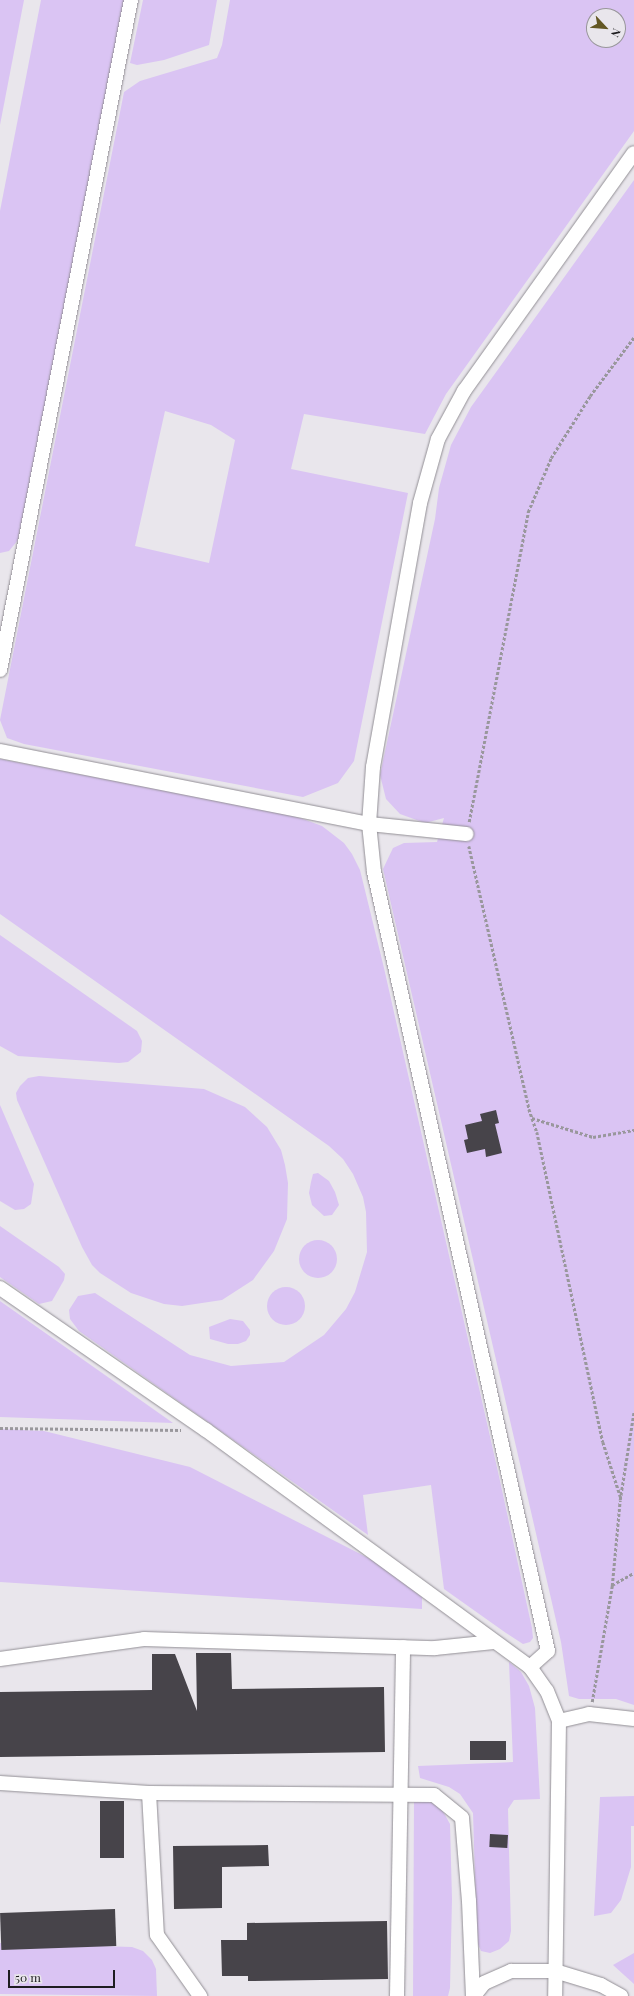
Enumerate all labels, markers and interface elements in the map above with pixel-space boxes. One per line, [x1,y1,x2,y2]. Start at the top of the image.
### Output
north arrow [586,8,626,48]
text: N [608,26,625,40]
scale bar [10,1962,117,1988]
text: 50 m [15,1969,41,1985]

